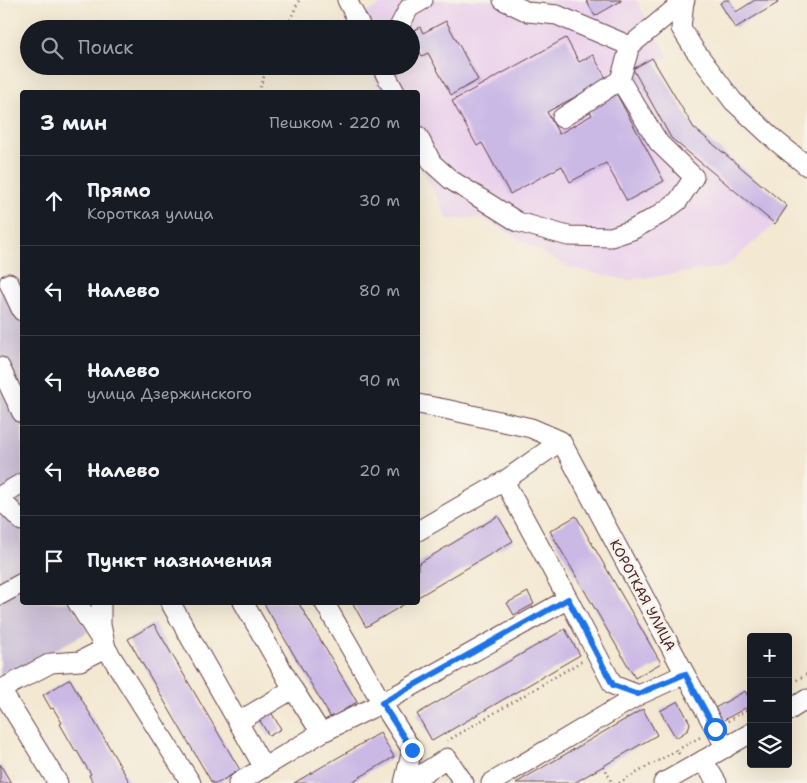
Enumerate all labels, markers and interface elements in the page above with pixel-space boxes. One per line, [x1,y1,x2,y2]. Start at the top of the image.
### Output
search box [20,20,420,75]
icon: search [38,34,66,62]
text: Поиск [78,35,133,60]
text: 3 мин [40,109,107,137]
text: Пешком · 220 m [269,112,400,133]
text: Прямо [87,178,151,203]
icon: ahead [40,187,68,215]
text: 30 m [359,190,400,211]
text: Короткая улица [87,203,213,224]
icon: left [40,277,68,305]
text: Налево [87,278,160,303]
text: 80 m [359,280,400,301]
text: Налево [87,358,160,383]
icon: left [40,367,68,395]
text: 90 m [359,370,400,391]
text: улица Дзержинского [87,383,252,404]
icon: left [40,457,68,485]
text: Налево [87,458,160,483]
text: 20 m [359,460,400,481]
street label: КОРОТКАЯ УЛИЦА [606,536,680,654]
icon: arrive [40,547,68,575]
text: Пункт назначения [87,548,272,573]
map controls [747,633,792,768]
button: + [747,633,792,678]
button: − [747,678,792,723]
route start [704,718,727,741]
button: layers [747,723,792,768]
route end [401,739,424,762]

